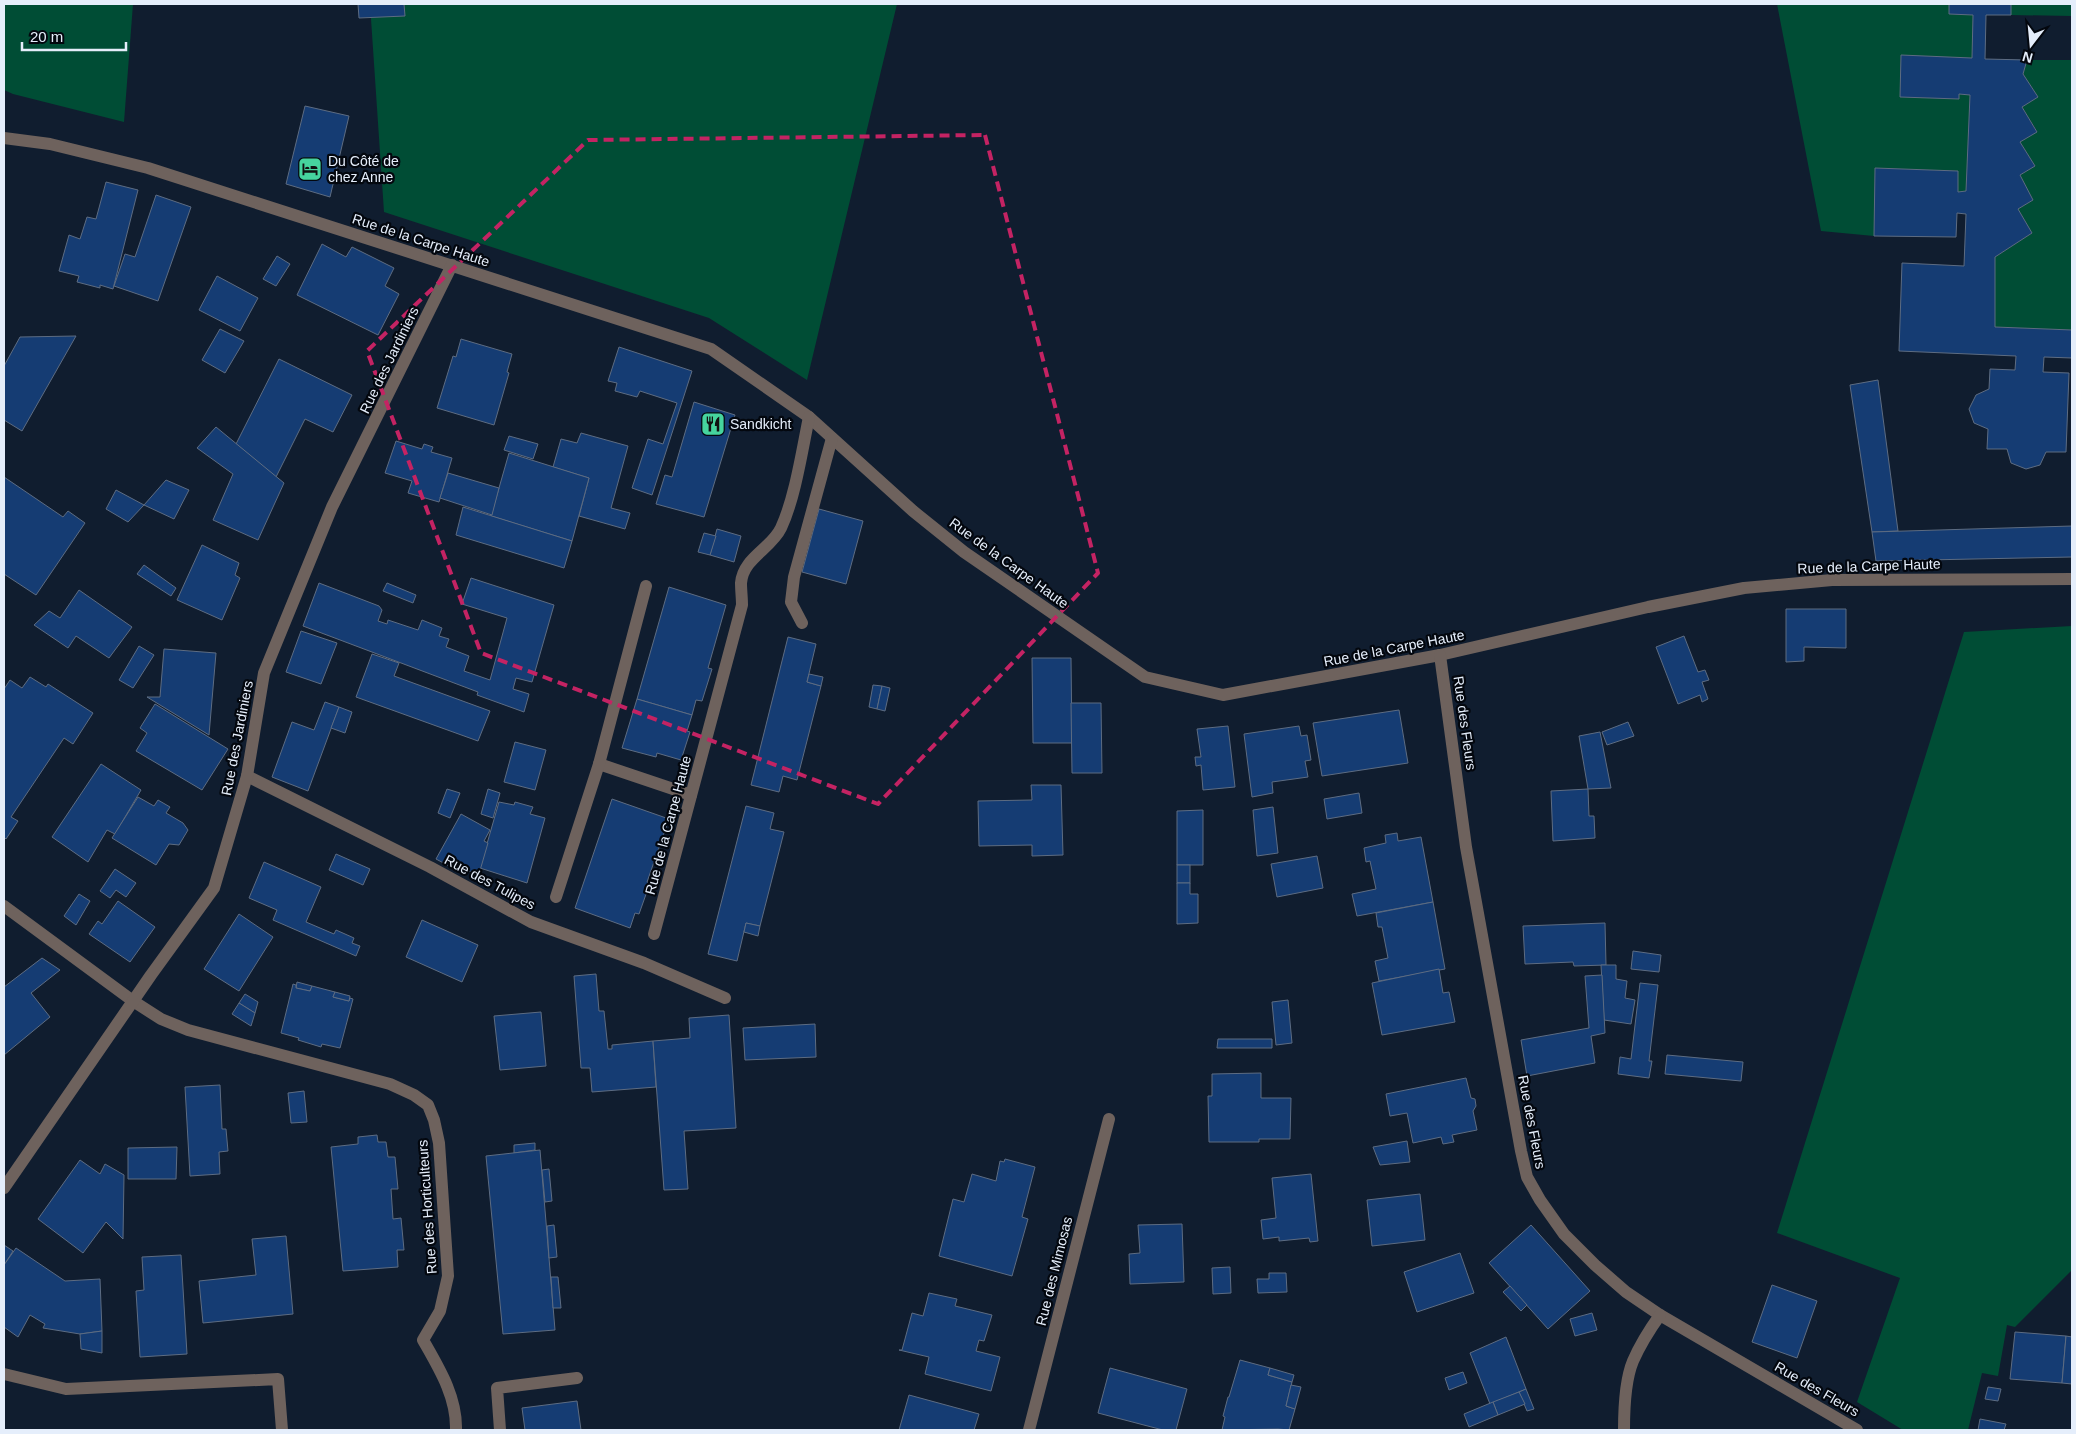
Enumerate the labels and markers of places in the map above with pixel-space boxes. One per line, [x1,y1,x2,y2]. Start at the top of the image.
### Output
place label: Du Côté de chez Anne [328,153,399,185]
hotel icon: Du Côté de chez Anne [297,156,323,182]
restaurant icon: Sandkicht [700,411,726,437]
place label: Sandkicht [730,416,792,432]

